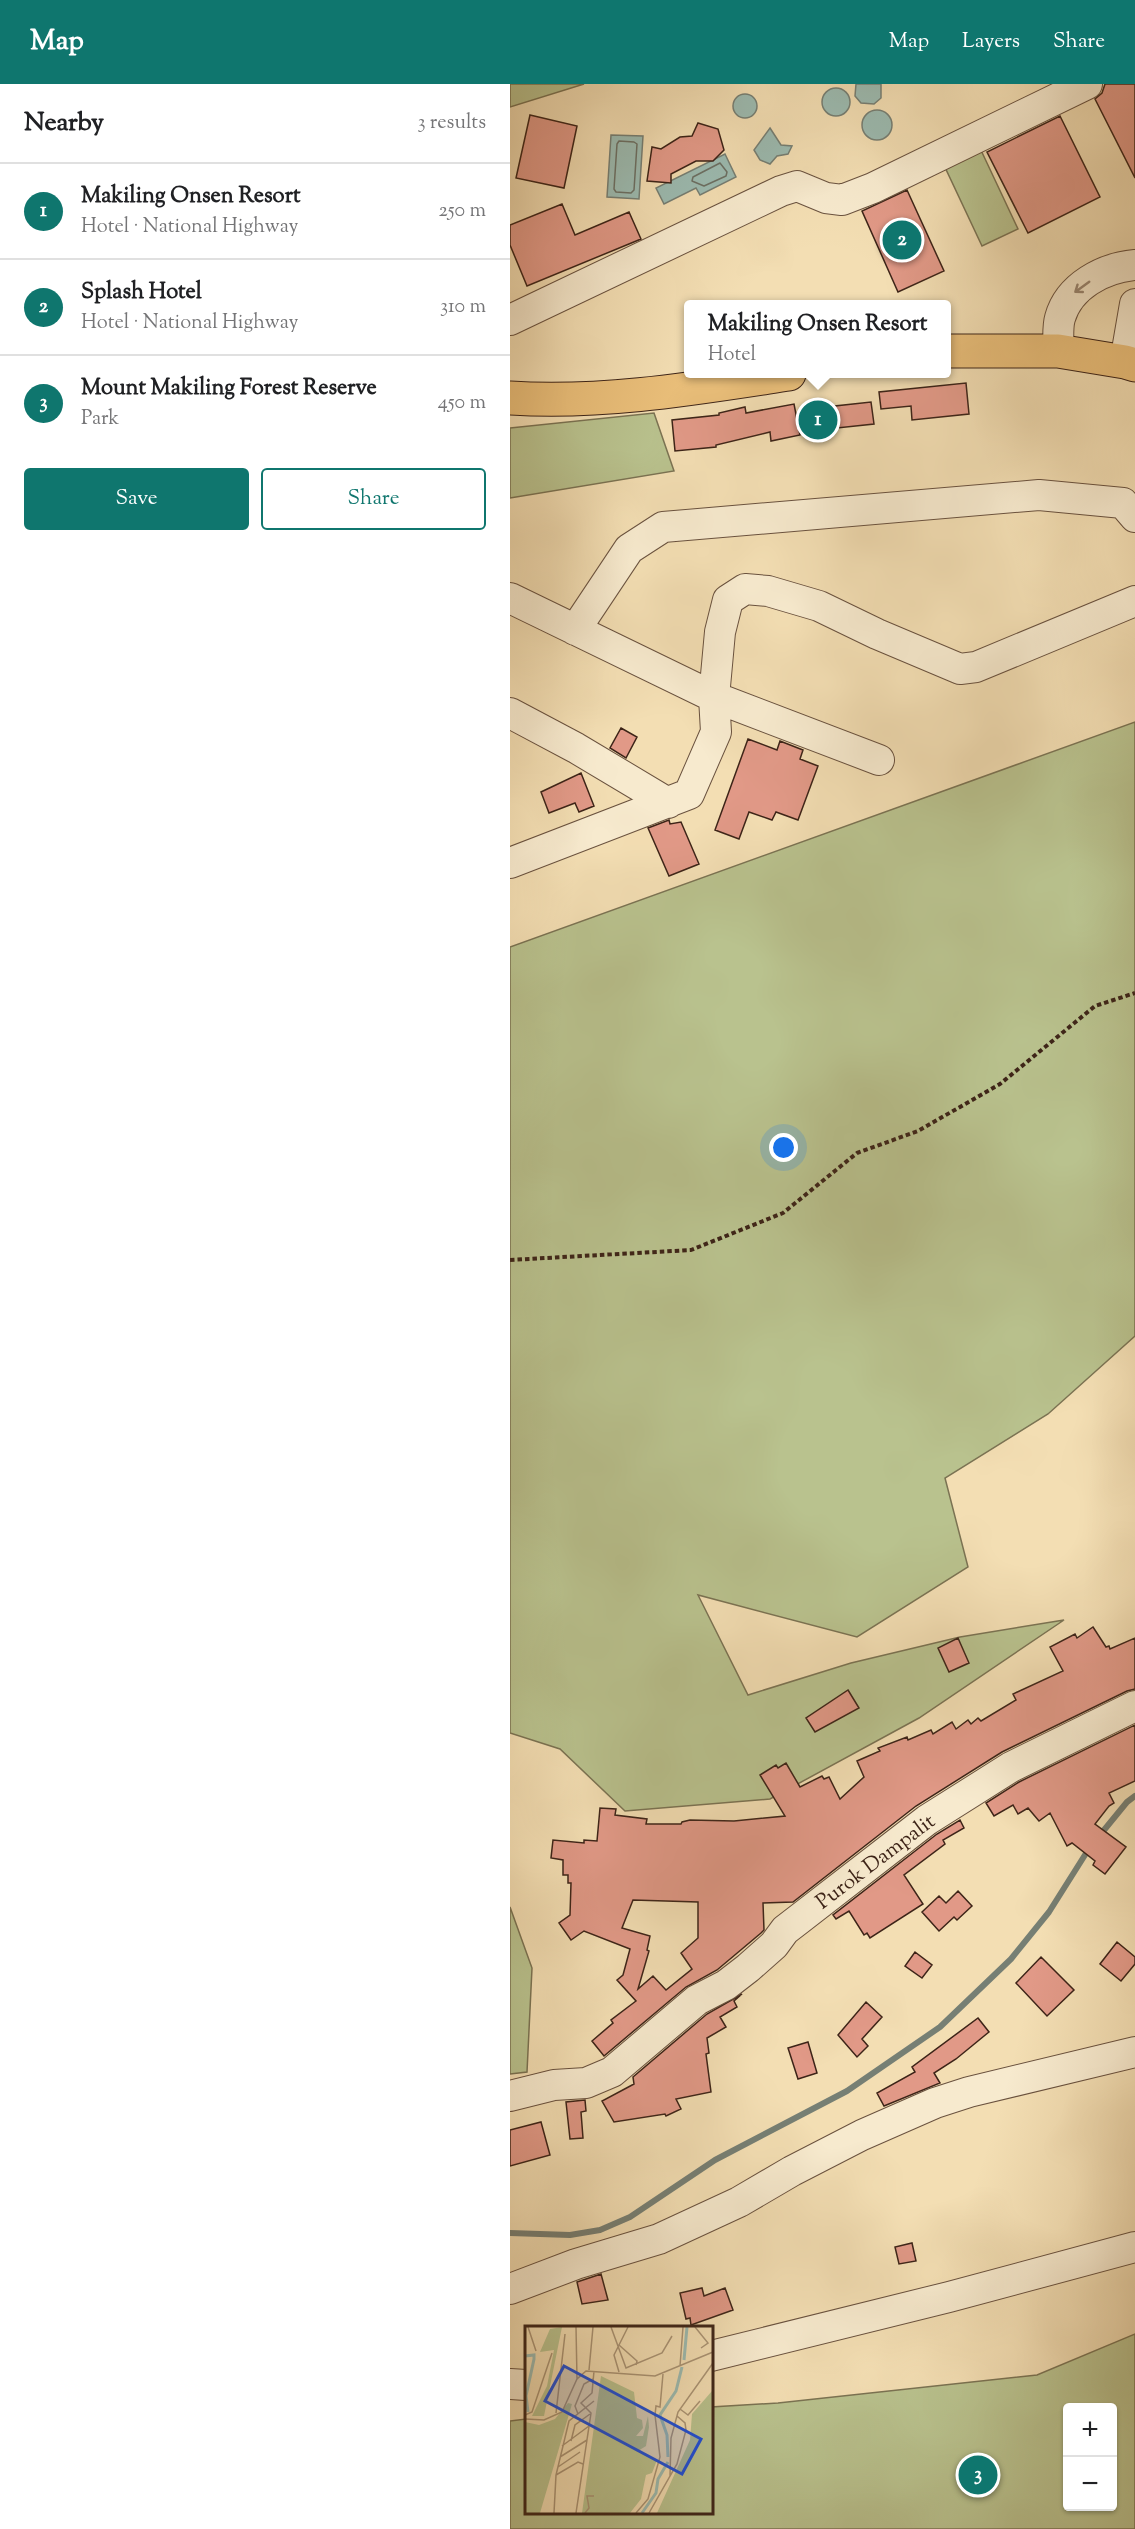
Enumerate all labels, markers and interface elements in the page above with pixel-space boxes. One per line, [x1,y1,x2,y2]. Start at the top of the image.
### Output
text: Map [30,22,84,62]
text: Map [889,27,929,57]
text: Layers [962,27,1020,57]
text: Share [1053,27,1105,57]
text: Nearby [24,105,104,142]
text: 3 results [417,109,486,138]
text: Makiling Onsen Resort [81,181,300,213]
text: 1 [40,197,47,226]
text: 250 m [438,197,486,226]
text: Hotel · National Highway [81,213,299,242]
pin: 2 [882,218,922,262]
text: Splash Hotel [81,277,202,309]
one-way arrow [1074,281,1090,293]
text: 2 [39,293,48,322]
text: 310 m [440,293,486,322]
popup [684,300,951,378]
text: Hotel · National Highway [81,309,299,338]
text: Makiling Onsen Resort [708,309,927,341]
text: Hotel [708,341,756,370]
text: Mount Makiling Forest Reserve [81,373,377,405]
text: 3 [39,389,48,418]
text: 450 m [438,389,486,418]
pin: 1 [798,398,838,442]
text: Park [81,405,119,434]
button: Save [24,468,249,530]
button: Share [261,468,486,530]
your location [769,1133,798,1162]
street label: Purok Dampalit [810,1808,942,1917]
inset map [525,2326,712,2514]
map controls [1063,2403,1117,2511]
button: + [1063,2403,1117,2457]
pin: 3 [958,2452,998,2498]
button: − [1063,2457,1117,2511]

